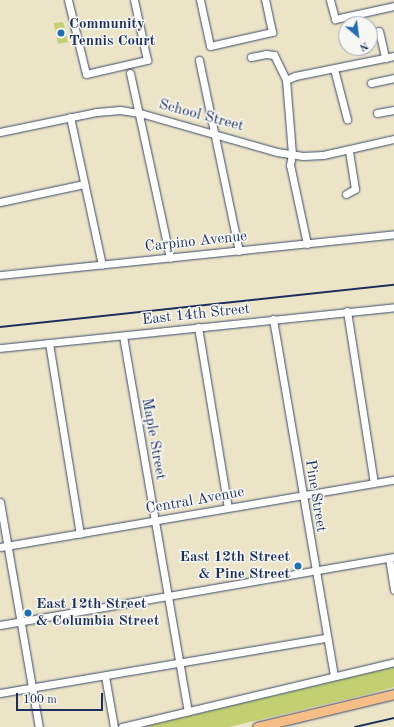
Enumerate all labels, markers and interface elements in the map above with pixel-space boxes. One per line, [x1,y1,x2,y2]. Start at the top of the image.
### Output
place label: Community Tennis Court [69,15,155,50]
north arrow [338,16,378,56]
marker: Community Tennis Court [56,28,66,38]
text: N [357,39,370,53]
street label: School Street [157,96,245,136]
street label: Carpino Avenue [144,228,248,256]
street label: East 14th Street [141,300,251,330]
street label: Maple Street [137,397,169,481]
street label: Pine Street [300,458,330,534]
street label: Central Avenue [144,483,246,519]
place label: East 12th Street & Pine Street [180,548,290,583]
marker: East 12th Street & Pine Street [293,561,303,571]
place label: East 12th Street & Columbia Street [36,595,159,630]
marker: East 12th Street & Columbia Street [23,608,33,618]
scale bar [18,685,105,711]
text: 100 m [23,694,57,706]

